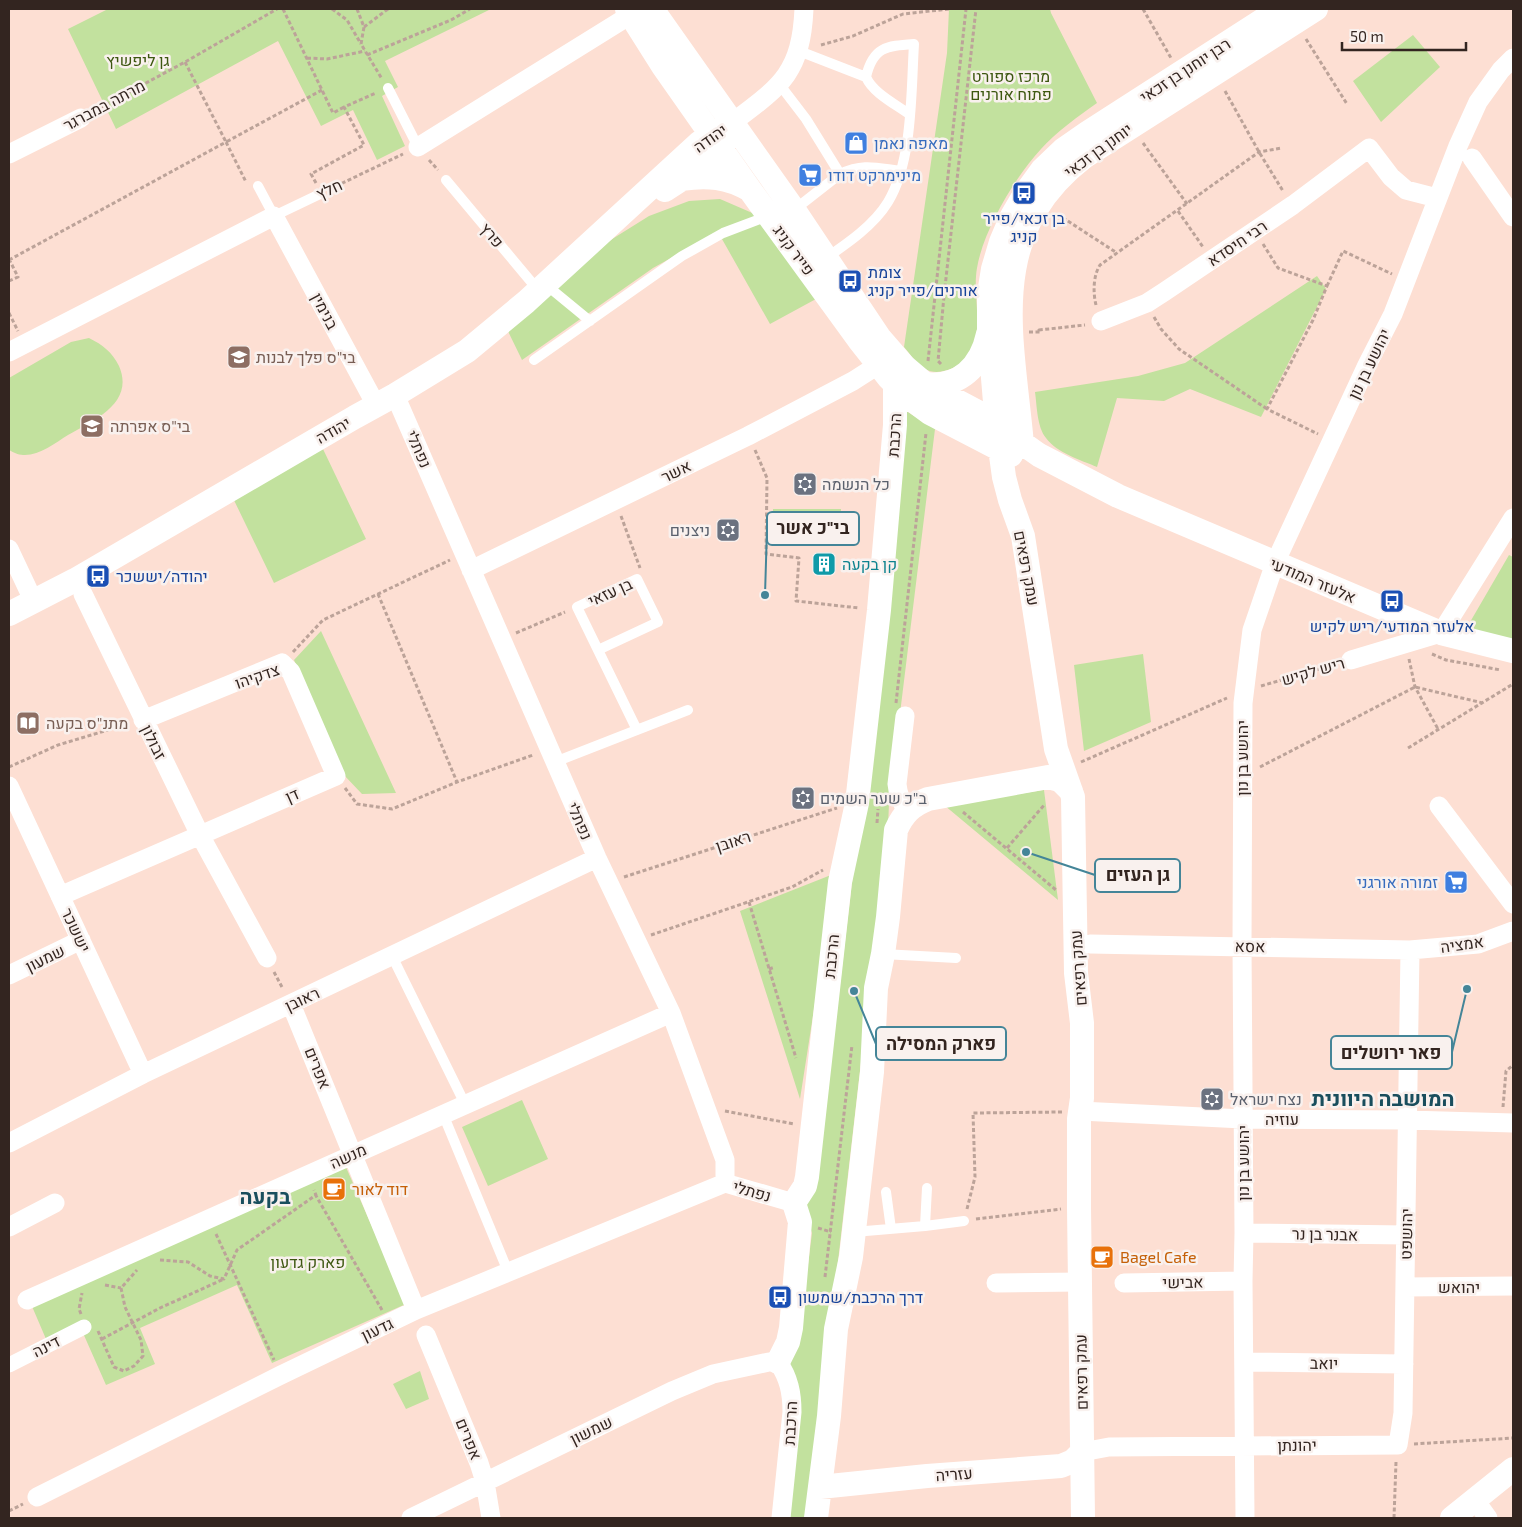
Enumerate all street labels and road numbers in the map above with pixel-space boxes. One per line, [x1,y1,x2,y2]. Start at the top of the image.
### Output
street label: רבן יוחנן בן זכאי [1136,33,1233,106]
street label: מרתה במברגר [60,75,148,134]
street label: יהודה [689,119,730,156]
street label: יוחנן בן זכאי [1060,119,1135,181]
street label: חלץ [313,174,345,203]
street label: רבי חיסדא [1203,216,1270,269]
street label: פרץ [477,218,508,251]
street label: פייר קניג [770,221,819,279]
street label: בנימין [308,289,343,333]
street label: יהושע בן נון [1343,325,1394,402]
street label: יהודה [312,412,353,447]
street label: הרכבת [882,412,905,458]
street label: נפתלי [403,427,436,470]
street label: אשר [658,455,694,486]
street label: עמק רפאים [1011,529,1044,607]
street label: אלעזר המודעי [1267,553,1359,606]
street label: בן עזאי [585,573,635,610]
street label: ריש לקיש [1279,652,1347,689]
street label: צדקיהו [232,659,282,692]
street label: יהושע בן נון [1232,720,1251,796]
street label: זבולון [138,721,171,763]
street label: דן [282,783,302,806]
street label: נפתלי [564,799,597,842]
street label: ראובן [713,826,753,855]
street label: יששכר [58,905,95,955]
street label: עמק רפאים [1065,929,1090,1007]
street label: אמציה [1439,931,1485,956]
street label: הרכבת [819,933,842,979]
street label: אסא [1234,936,1266,955]
street label: שמעון [22,940,68,975]
street label: ראובן [282,982,322,1015]
street label: אפרים [302,1044,335,1091]
street label: עוזיה [1265,1109,1299,1128]
street label: יהושע בן נון [1233,1125,1252,1201]
street label: מנשה [327,1139,369,1172]
street label: נפתלי [731,1176,773,1205]
street label: יהושפט [1396,1208,1415,1260]
street label: אבנר בן נר [1292,1223,1358,1244]
street label: אבישי [1162,1272,1204,1291]
street label: יהואש [1438,1277,1480,1296]
street label: גדעון [358,1313,396,1344]
street label: דינה [29,1331,63,1360]
street label: עמק רפאים [1070,1334,1091,1410]
street label: יואב [1310,1353,1338,1372]
street label: הרכבת [779,1400,800,1446]
street label: שמשון [566,1411,615,1448]
street label: אפרים [453,1415,486,1462]
street label: יהונתן [1277,1435,1317,1454]
street label: עזריה [935,1463,973,1484]

